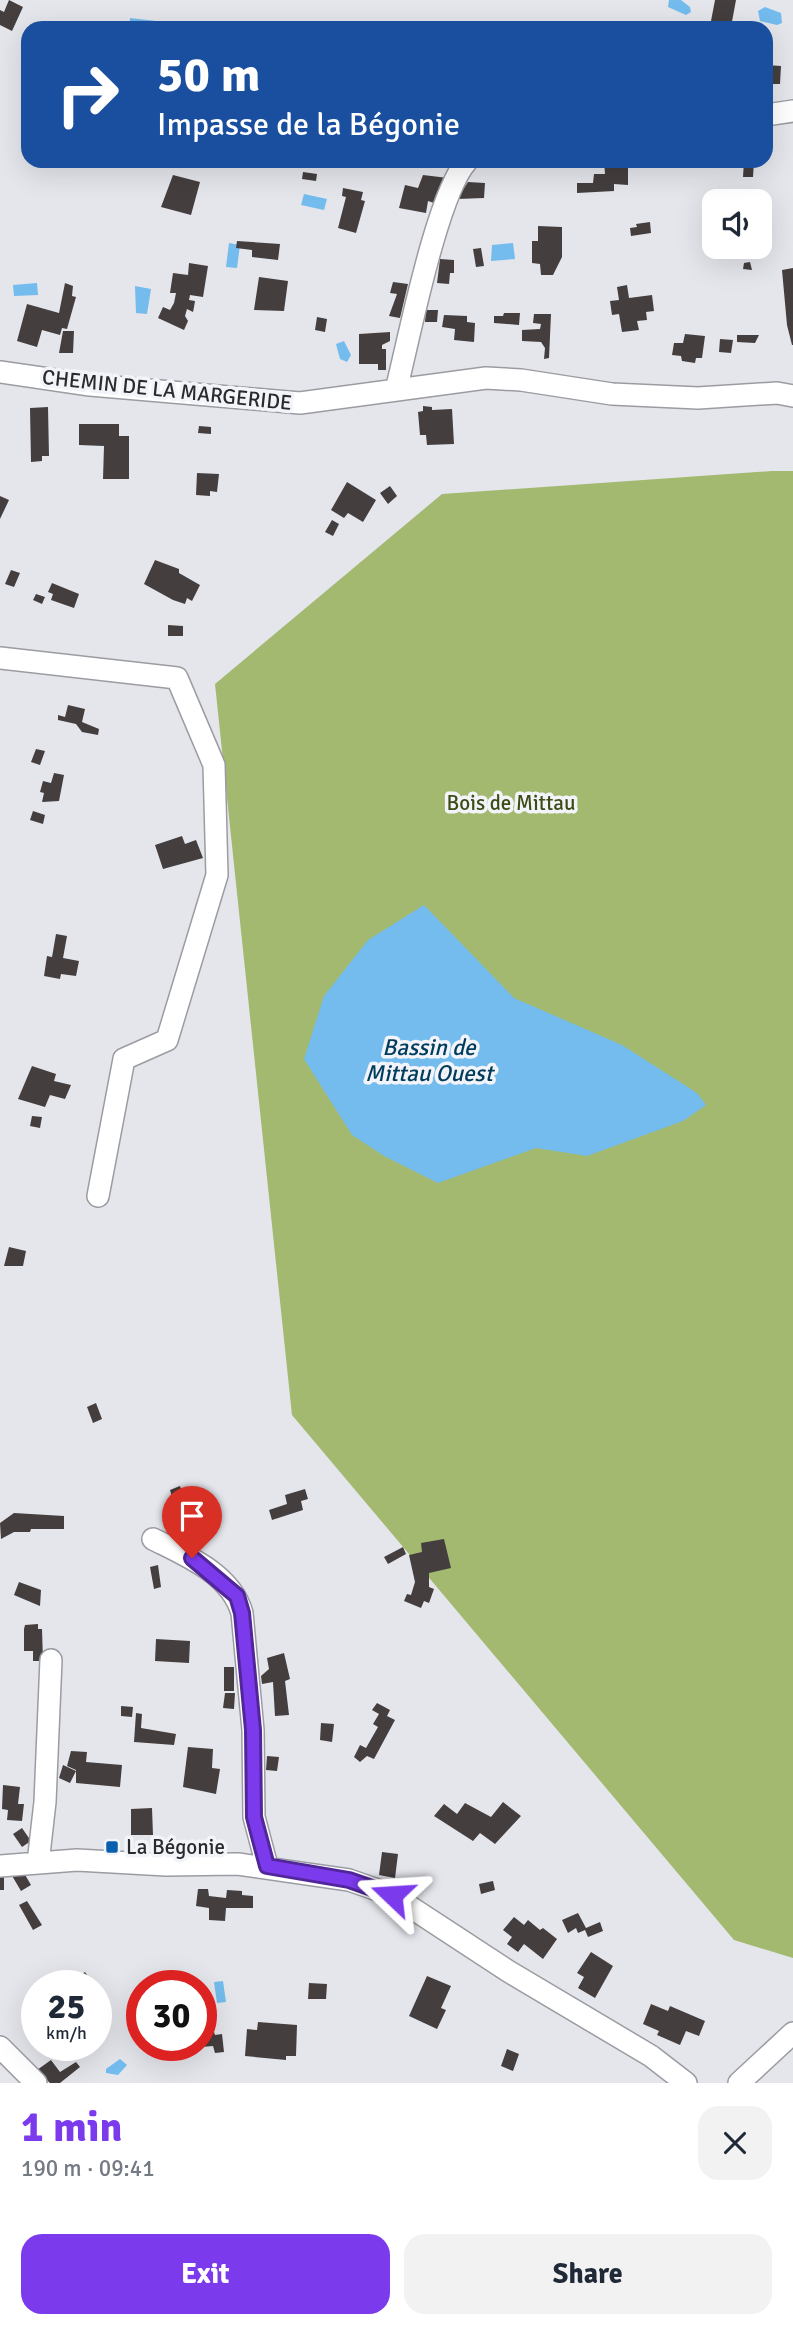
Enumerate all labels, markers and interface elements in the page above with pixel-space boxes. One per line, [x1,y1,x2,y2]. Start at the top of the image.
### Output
text: 50 m [157,45,260,105]
icon: right [42,49,133,140]
text: Impasse de la Bégonie [157,105,460,144]
map controls [702,189,772,259]
button: sound [702,189,772,259]
street label: CHEMIN DE LA MARGERIDE [41,364,293,416]
park label: Bois de Mittau [447,790,575,816]
water label: Bassin de Mittau Ouest [365,1033,496,1088]
pin [162,1486,222,1558]
icon: arrive [173,1497,211,1535]
place label: La Bégonie [126,1834,225,1860]
marker: La Bégonie [104,1839,120,1855]
position arrow [355,1858,429,1932]
speed limit sign: 30 [126,1970,217,2061]
text: 25 [48,1985,85,2028]
text: km/h [46,2022,87,2044]
text: 1 min [21,2102,122,2153]
button: close [698,2106,772,2180]
text: 190 m · 09:41 [21,2154,155,2183]
button: Exit [21,2234,390,2314]
button: Share [404,2234,772,2314]

